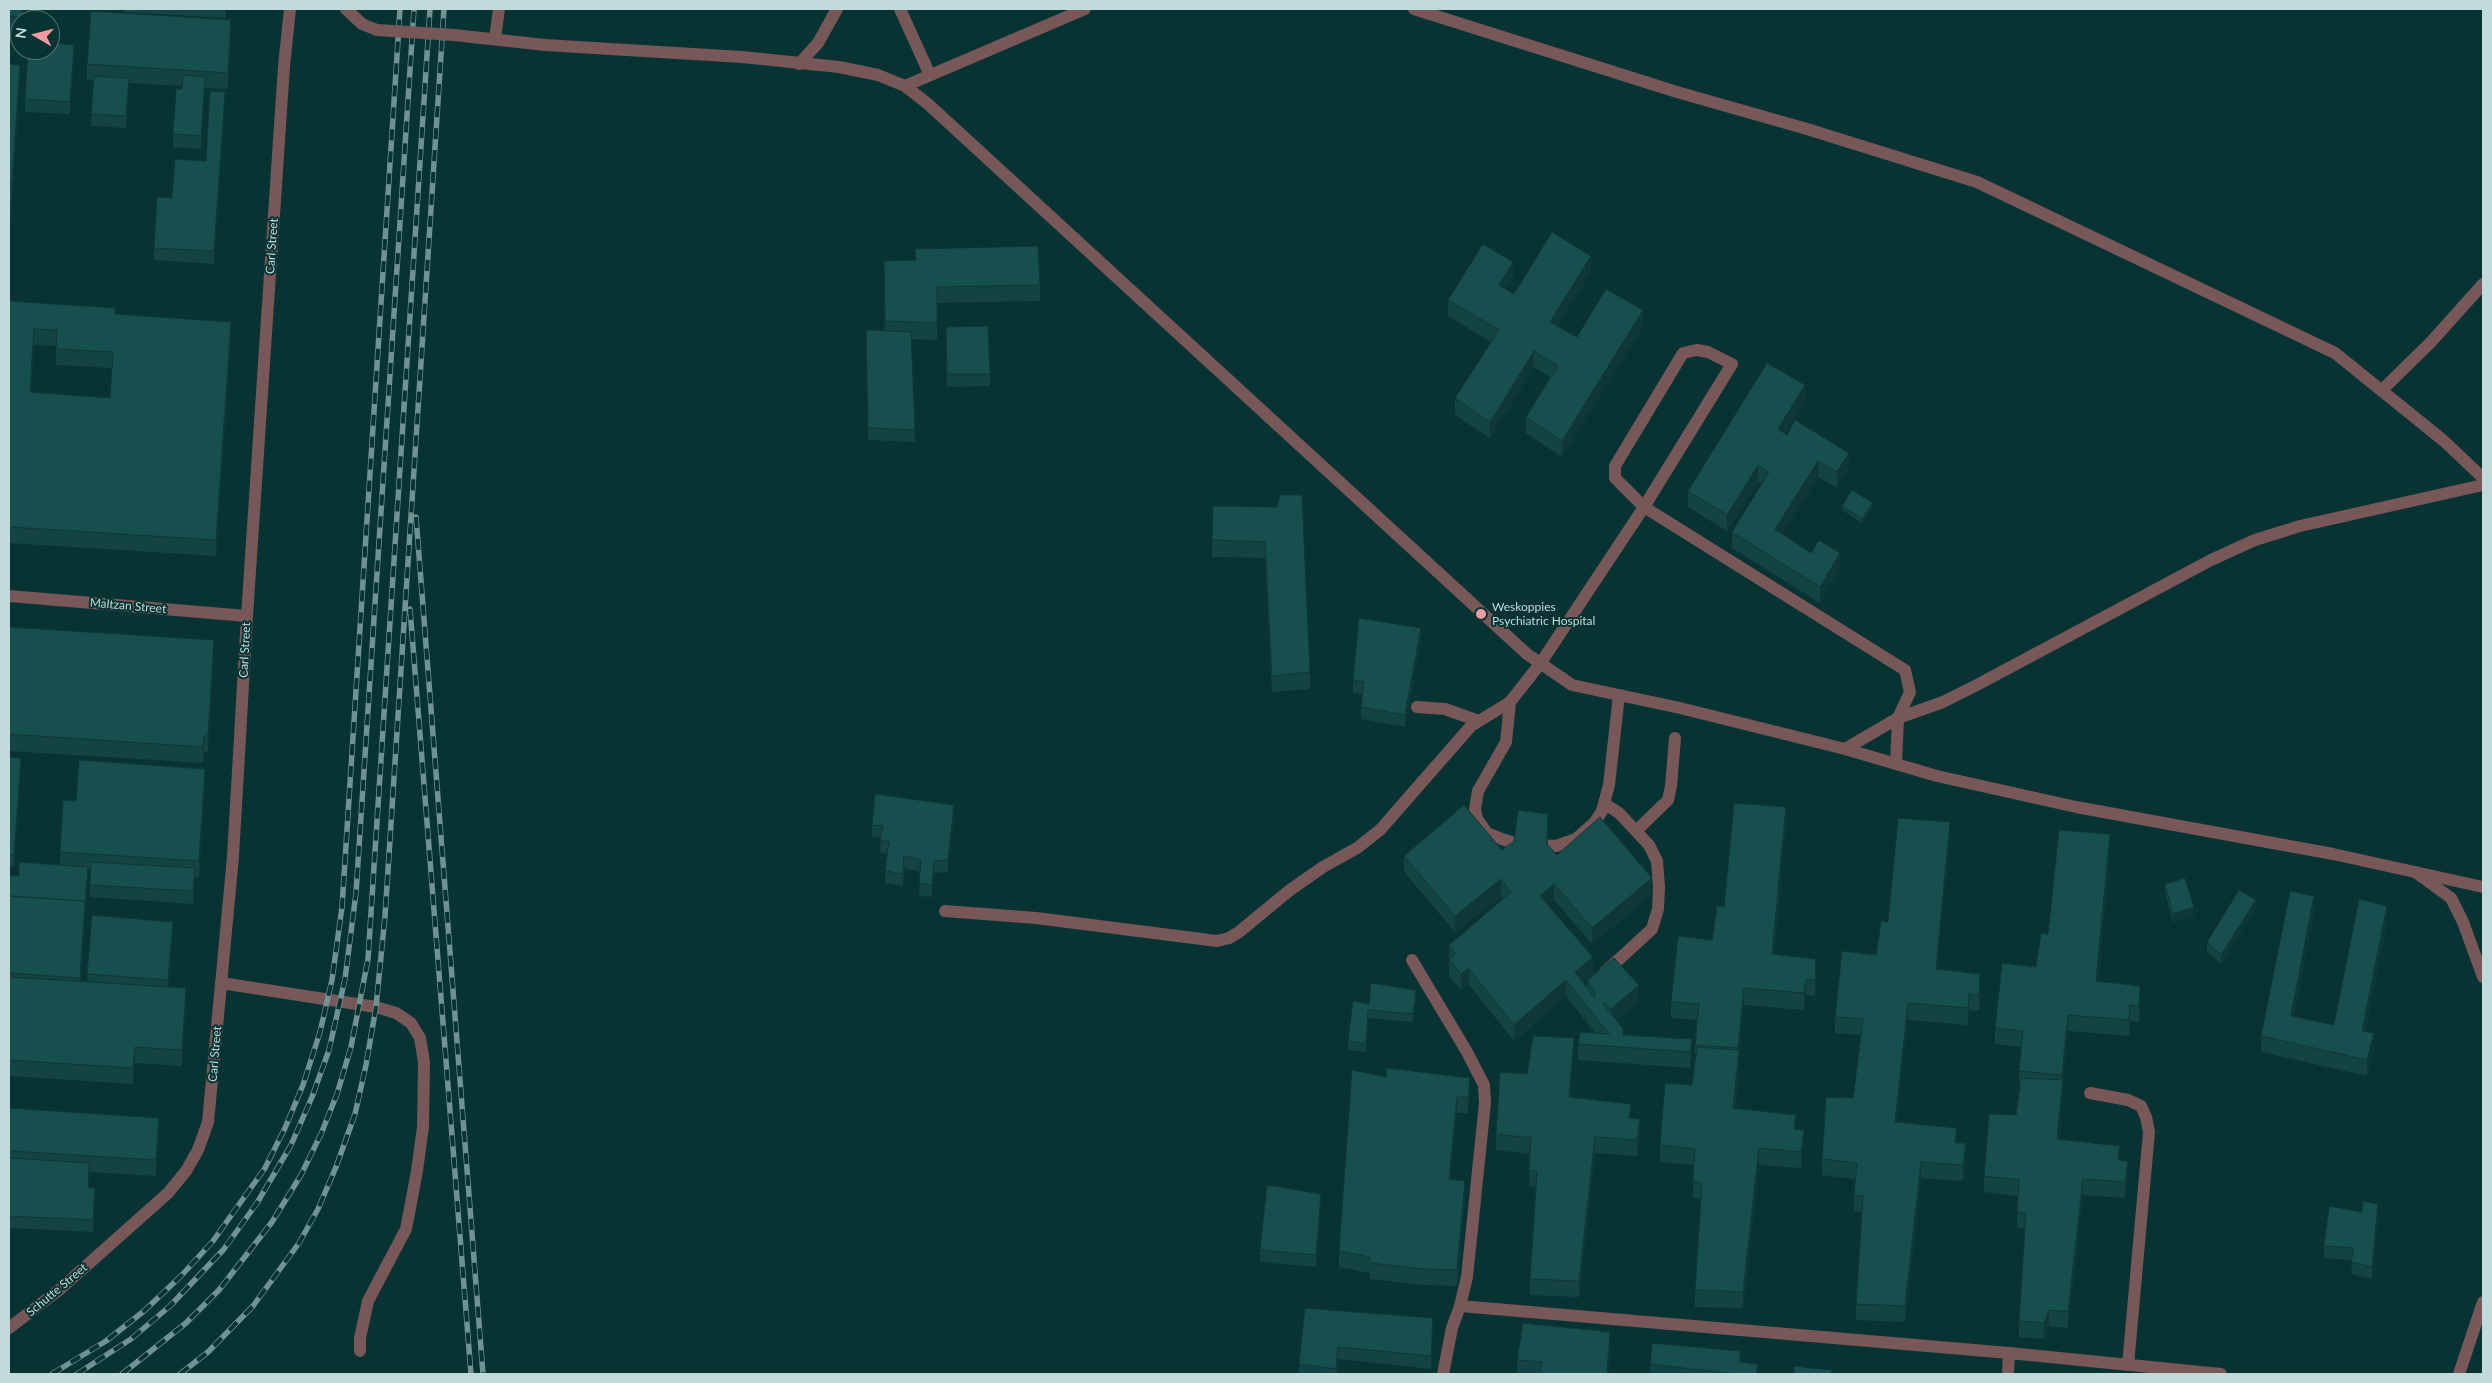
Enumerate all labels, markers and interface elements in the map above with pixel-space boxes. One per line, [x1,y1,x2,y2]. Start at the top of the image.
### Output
north arrow [10,10,60,60]
text: N [11,26,30,40]
street label: Carl Street [263,218,281,274]
street label: Maltzan Street [89,595,167,617]
place label: Weskoppies Psychiatric Hospital [1492,600,1595,628]
marker: Weskoppies Psychiatric Hospital [1474,607,1488,621]
street label: Carl Street [236,622,254,678]
street label: Carl Street [205,1026,225,1082]
street label: Schutte Street [24,1260,90,1320]

